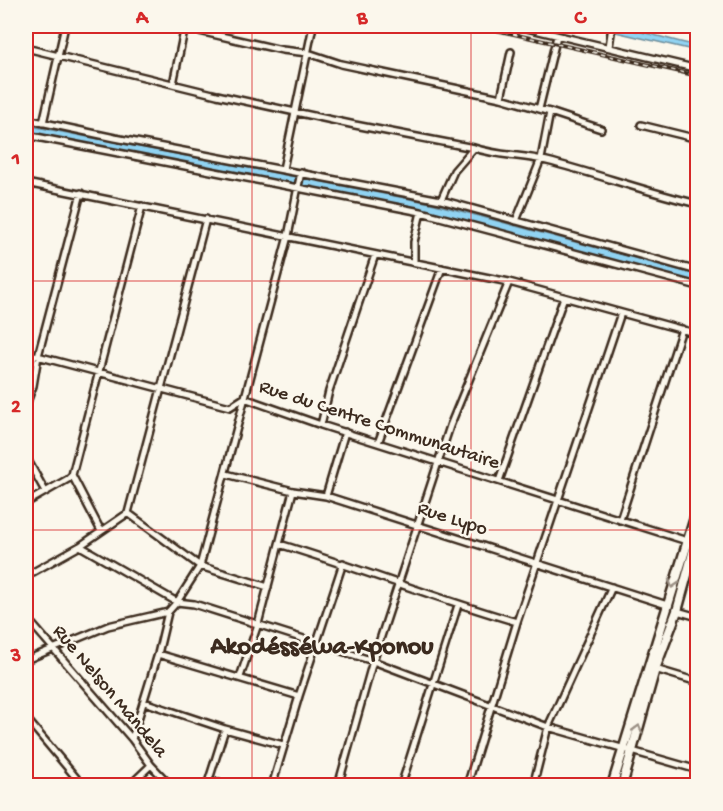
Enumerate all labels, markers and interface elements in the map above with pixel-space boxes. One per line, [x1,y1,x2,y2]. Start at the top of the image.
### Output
text: A [135,8,150,31]
text: B [356,8,368,31]
text: C [574,8,588,31]
text: 1 [11,149,20,172]
street label: Rue du Centre Communautaire [256,376,503,476]
text: 2 [11,397,21,420]
street label: Rue Lypo [414,498,490,542]
one-way arrow [668,578,681,589]
street label: Rue Nelson Mandela [47,621,172,764]
district label: Akodésséwa-Kponou [209,633,434,664]
text: 3 [10,646,21,669]
one-way arrow [631,724,643,735]

